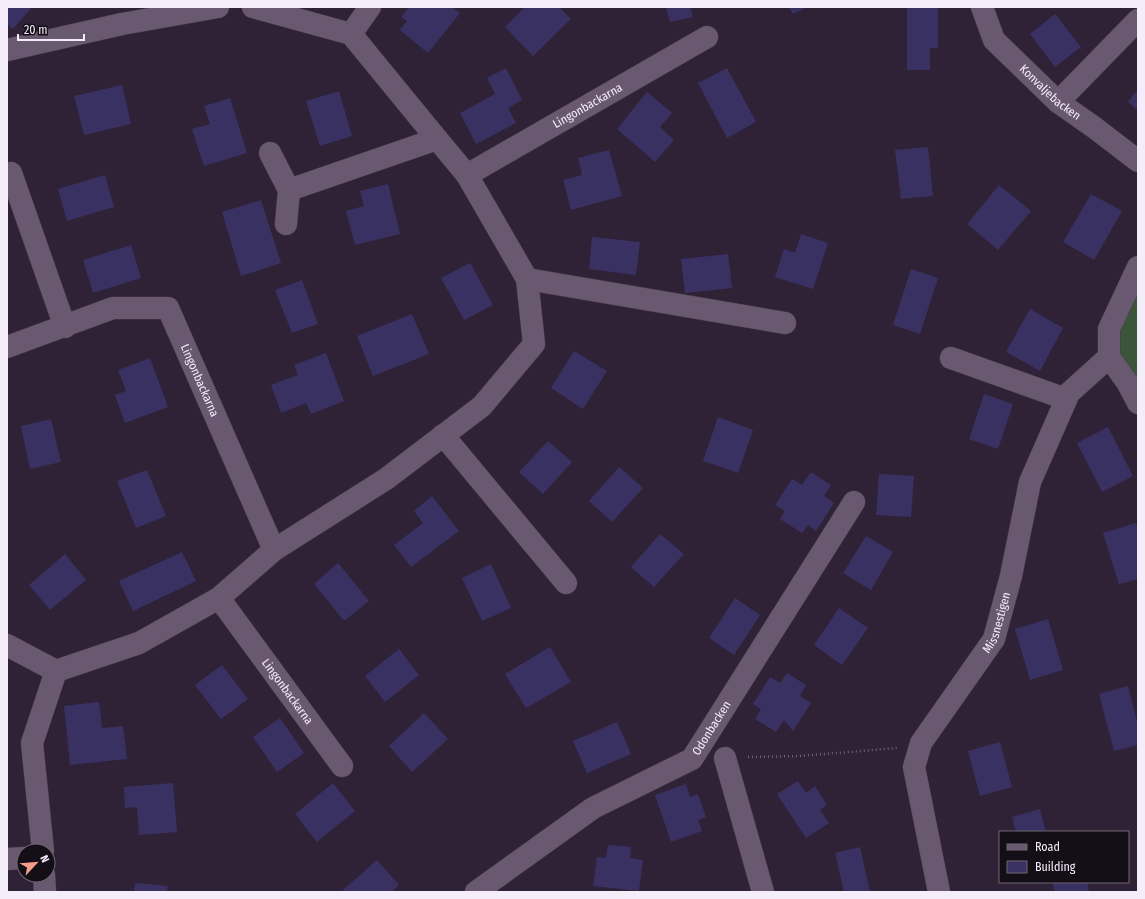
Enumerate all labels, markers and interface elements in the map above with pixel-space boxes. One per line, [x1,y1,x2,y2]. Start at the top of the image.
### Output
scale bar [18,16,84,42]
text: 20 m [24,23,48,37]
street label: Konvaljebacken [1017,62,1083,123]
street label: Lingonbackarna [550,80,625,131]
street label: Lingonbackarna [178,342,222,419]
street label: Missnestigen [979,590,1013,656]
street label: Lingonbackarna [259,656,316,727]
street label: Odonbacken [689,698,734,758]
legend [999,831,1129,883]
text: Road [1035,840,1060,854]
north arrow [16,843,56,883]
text: N [37,853,52,865]
text: Building [1035,860,1076,874]

